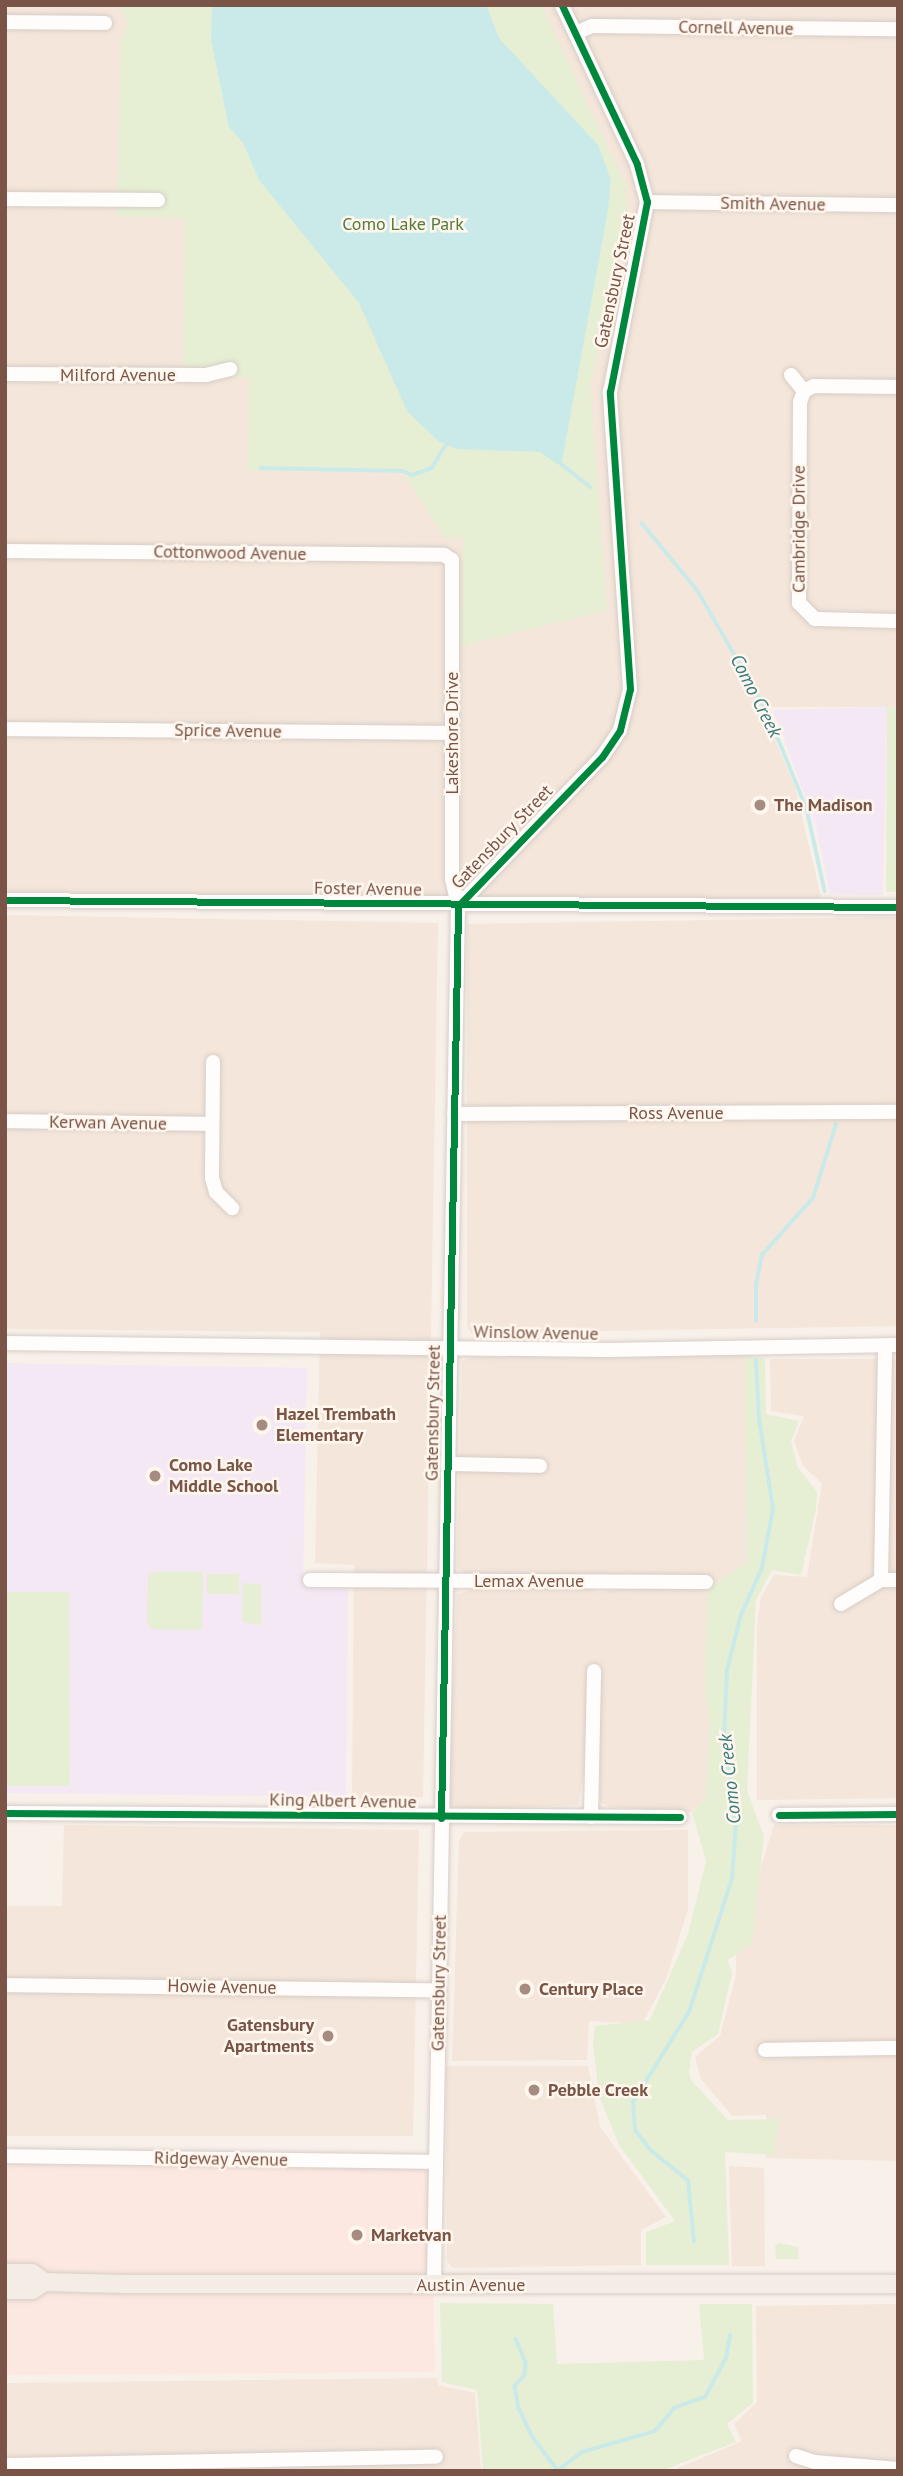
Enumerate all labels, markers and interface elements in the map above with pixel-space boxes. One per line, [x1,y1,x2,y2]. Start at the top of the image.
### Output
street label: Cornell Avenue [678,16,794,40]
street label: Smith Avenue [720,192,826,216]
street label: Gatensbury Street [590,212,640,350]
park label: Como Lake Park [342,213,464,235]
street label: Milford Avenue [60,364,176,386]
street label: Cambridge Drive [788,465,810,593]
street label: Cottonwood Avenue [153,541,307,565]
water label: Como Creek [725,651,787,741]
street label: Lakeshore Drive [441,672,463,794]
street label: Sprice Avenue [174,719,282,743]
street label: Gatensbury Street [447,780,557,894]
place label: The Madison [774,794,873,816]
marker: The Madison [752,797,768,813]
street label: Foster Avenue [313,877,423,901]
street label: Ross Avenue [628,1102,724,1124]
street label: Kerwan Avenue [49,1111,167,1135]
street label: Winslow Avenue [473,1321,599,1345]
street label: Gatensbury Street [421,1344,445,1482]
place label: Hazel Trembath Elementary [276,1404,397,1446]
marker: Hazel Trembath Elementary [254,1417,270,1433]
place label: Como Lake Middle School [169,1455,278,1498]
marker: Como Lake Middle School [147,1468,163,1484]
street label: Lemax Avenue [473,1570,585,1592]
water label: Como Creek [714,1733,746,1825]
street label: King Albert Avenue [269,1789,417,1813]
street label: Gatensbury Street [427,1914,451,2052]
street label: Howie Avenue [167,1975,277,1999]
place label: Century Place [539,1978,644,2000]
marker: Century Place [517,1981,533,1997]
place label: Gatensbury Apartments [224,2015,314,2058]
marker: Gatensbury Apartments [320,2028,336,2044]
place label: Pebble Creek [548,2079,648,2101]
marker: Pebble Creek [526,2082,542,2098]
street label: Ridgeway Avenue [153,2147,289,2171]
place label: Marketvan [371,2224,452,2246]
marker: Marketvan [349,2227,365,2243]
street label: Austin Avenue [416,2274,526,2296]

